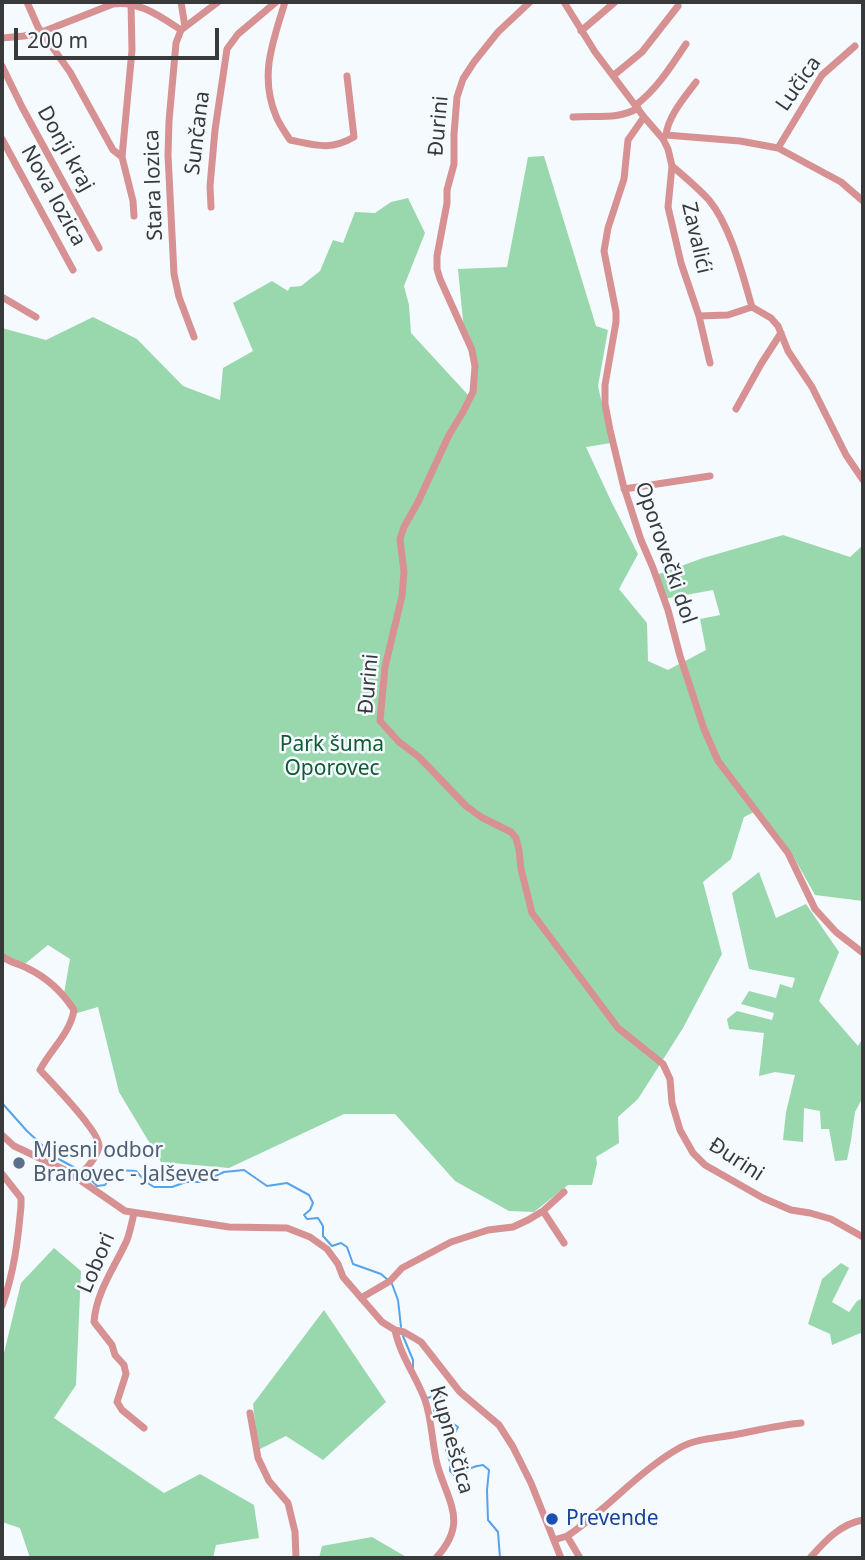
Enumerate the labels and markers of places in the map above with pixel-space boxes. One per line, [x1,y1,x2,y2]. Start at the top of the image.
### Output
place label: Mjesni odbor Branovec - Jalševec [33,1138,219,1188]
marker: Mjesni odbor Branovec - Jalševec [11,1155,27,1171]
place label: Prevende [566,1506,659,1532]
marker: Prevende [544,1511,560,1527]

